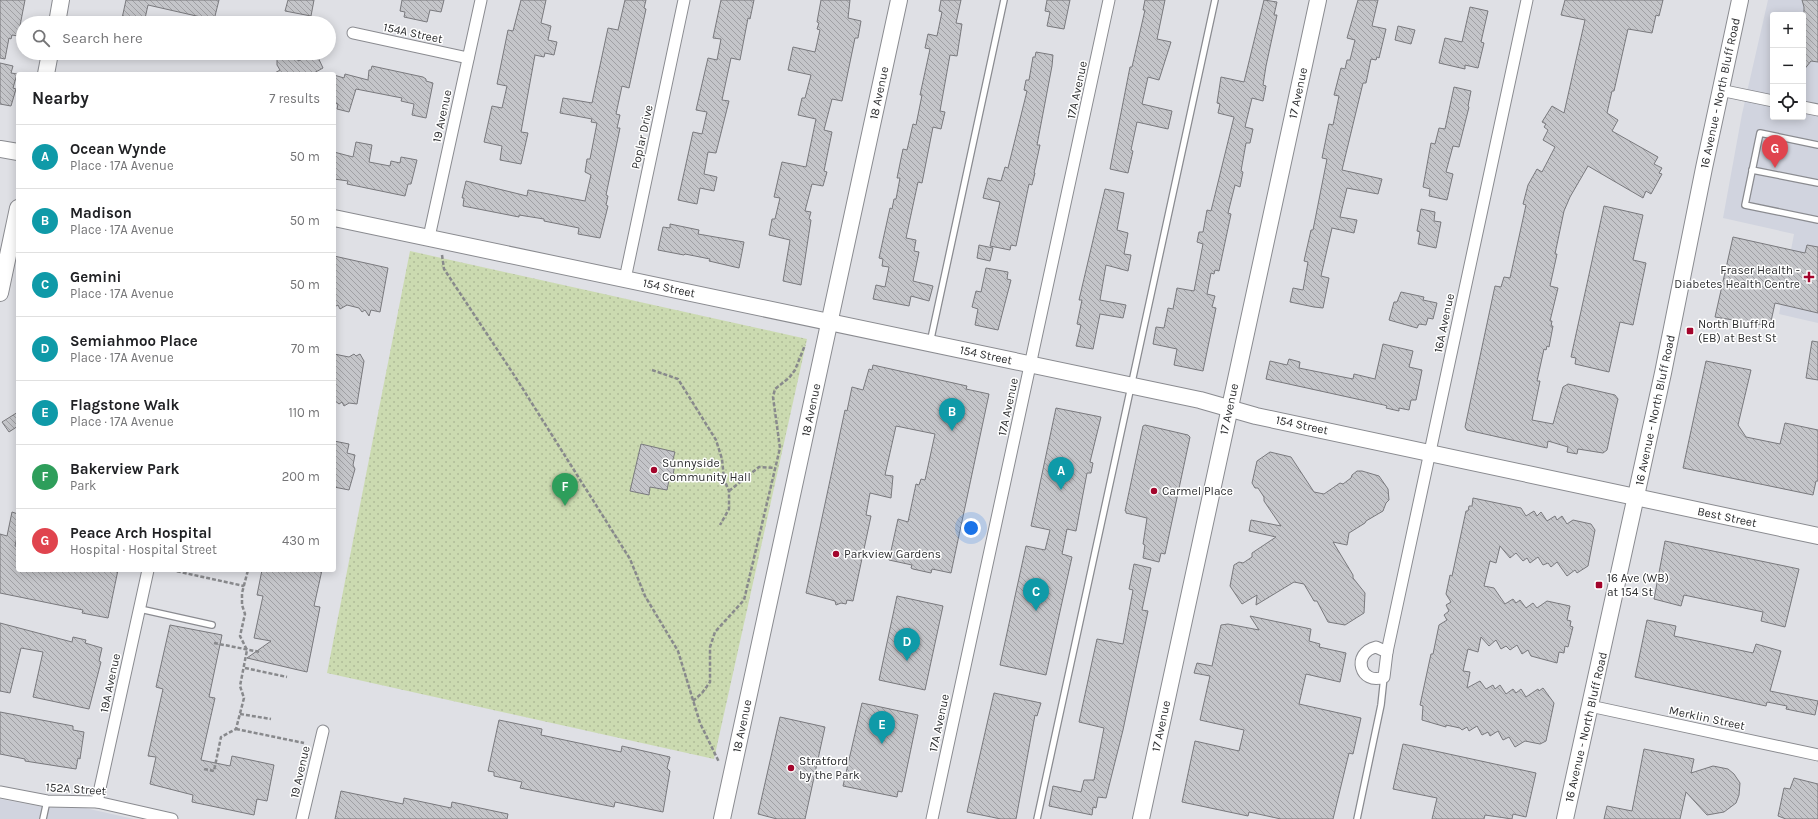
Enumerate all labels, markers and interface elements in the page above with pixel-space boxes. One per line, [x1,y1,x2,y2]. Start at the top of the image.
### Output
map controls [1770,12,1806,120]
button: + [1770,12,1806,48]
search box [16,16,336,60]
street label: 16 Avenue - North Bluff Road [1697,16,1743,170]
street label: 154A Street [382,20,444,46]
icon: search [30,27,52,49]
text: Search here [62,29,143,47]
button: − [1770,48,1806,84]
street label: 17A Avenue [1064,60,1090,120]
street label: 18 Avenue [867,65,891,121]
street label: 17 Avenue [1286,66,1310,120]
button: locate [1770,84,1806,120]
text: Nearby [32,88,89,108]
street label: 19 Avenue [430,88,454,144]
text: 7 results [269,91,320,106]
street label: Poplar Drive [628,104,656,170]
pin: G [1762,135,1788,168]
text: Ocean Wynde [70,140,166,158]
text: A [41,149,49,164]
text: 50 m [290,149,320,164]
text: Place · 17A Avenue [70,158,174,173]
text: Madison [70,204,132,222]
text: B [41,213,49,228]
text: 50 m [290,213,320,228]
text: Place · 17A Avenue [70,222,174,237]
place label: Fraser Health - Diabetes Health Centre [1674,263,1800,291]
text: Gemini [70,268,122,286]
marker: Fraser Health - Diabetes Health Centre [1803,271,1815,283]
street label: 154 Street [642,276,697,300]
text: C [41,277,49,292]
text: 50 m [290,277,320,292]
text: Place · 17A Avenue [70,286,174,301]
street label: 16A Avenue [1431,292,1457,354]
place label: North Bluff Rd (EB) at Best St [1698,317,1777,345]
marker: North Bluff Rd (EB) at Best St [1685,326,1695,336]
text: Semiahmoo Place [70,332,198,350]
street label: 16 Avenue - North Bluff Road [1632,333,1678,487]
text: D [41,341,49,356]
text: 70 m [291,341,320,356]
street label: 154 Street [959,343,1014,367]
text: Place · 17A Avenue [70,350,174,365]
street label: 17A Avenue [995,377,1021,437]
street label: 18 Avenue [799,382,823,438]
street label: 17 Avenue [1217,382,1241,436]
text: Flagstone Walk [70,396,180,414]
pin: B [939,398,965,431]
text: E [41,405,49,420]
text: 110 m [288,405,320,420]
street label: 154 Street [1275,413,1330,437]
text: Place · 17A Avenue [70,414,174,429]
place label: Sunnyside Community Hall [662,456,751,484]
pin: A [1048,457,1074,490]
text: Bakerview Park [70,460,179,478]
marker: Sunnyside Community Hall [649,465,659,475]
text: F [41,469,49,484]
text: 200 m [282,469,320,484]
pin: F [552,473,578,506]
text: Park [70,478,96,493]
place label: Carmel Place [1162,484,1233,498]
marker: Carmel Place [1149,486,1159,496]
street label: Best Street [1696,504,1758,530]
your location [961,518,981,538]
text: Peace Arch Hospital [70,524,212,542]
text: G [41,533,49,548]
text: 430 m [282,533,320,548]
text: Hospital · Hospital Street [70,542,217,557]
place label: Parkview Gardens [844,547,941,561]
marker: Parkview Gardens [831,549,841,559]
place label: 16 Ave (WB) at 154 St [1607,571,1669,599]
pin: C [1023,578,1049,611]
marker: 16 Ave (WB) at 154 St [1594,580,1604,590]
pin: D [894,628,920,661]
street label: 16 Avenue - North Bluff Road [1562,651,1610,803]
street label: 19A Avenue [97,652,123,714]
street label: 17A Avenue [926,693,952,753]
street label: 18 Avenue [730,698,754,754]
street label: 17 Avenue [1149,699,1173,753]
street label: Merklin Street [1668,703,1747,733]
pin: E [869,711,895,744]
street label: 19 Avenue [287,744,313,800]
place label: Stratford by the Park [799,754,860,782]
marker: Stratford by the Park [786,763,796,773]
street label: 152A Street [45,780,107,798]

